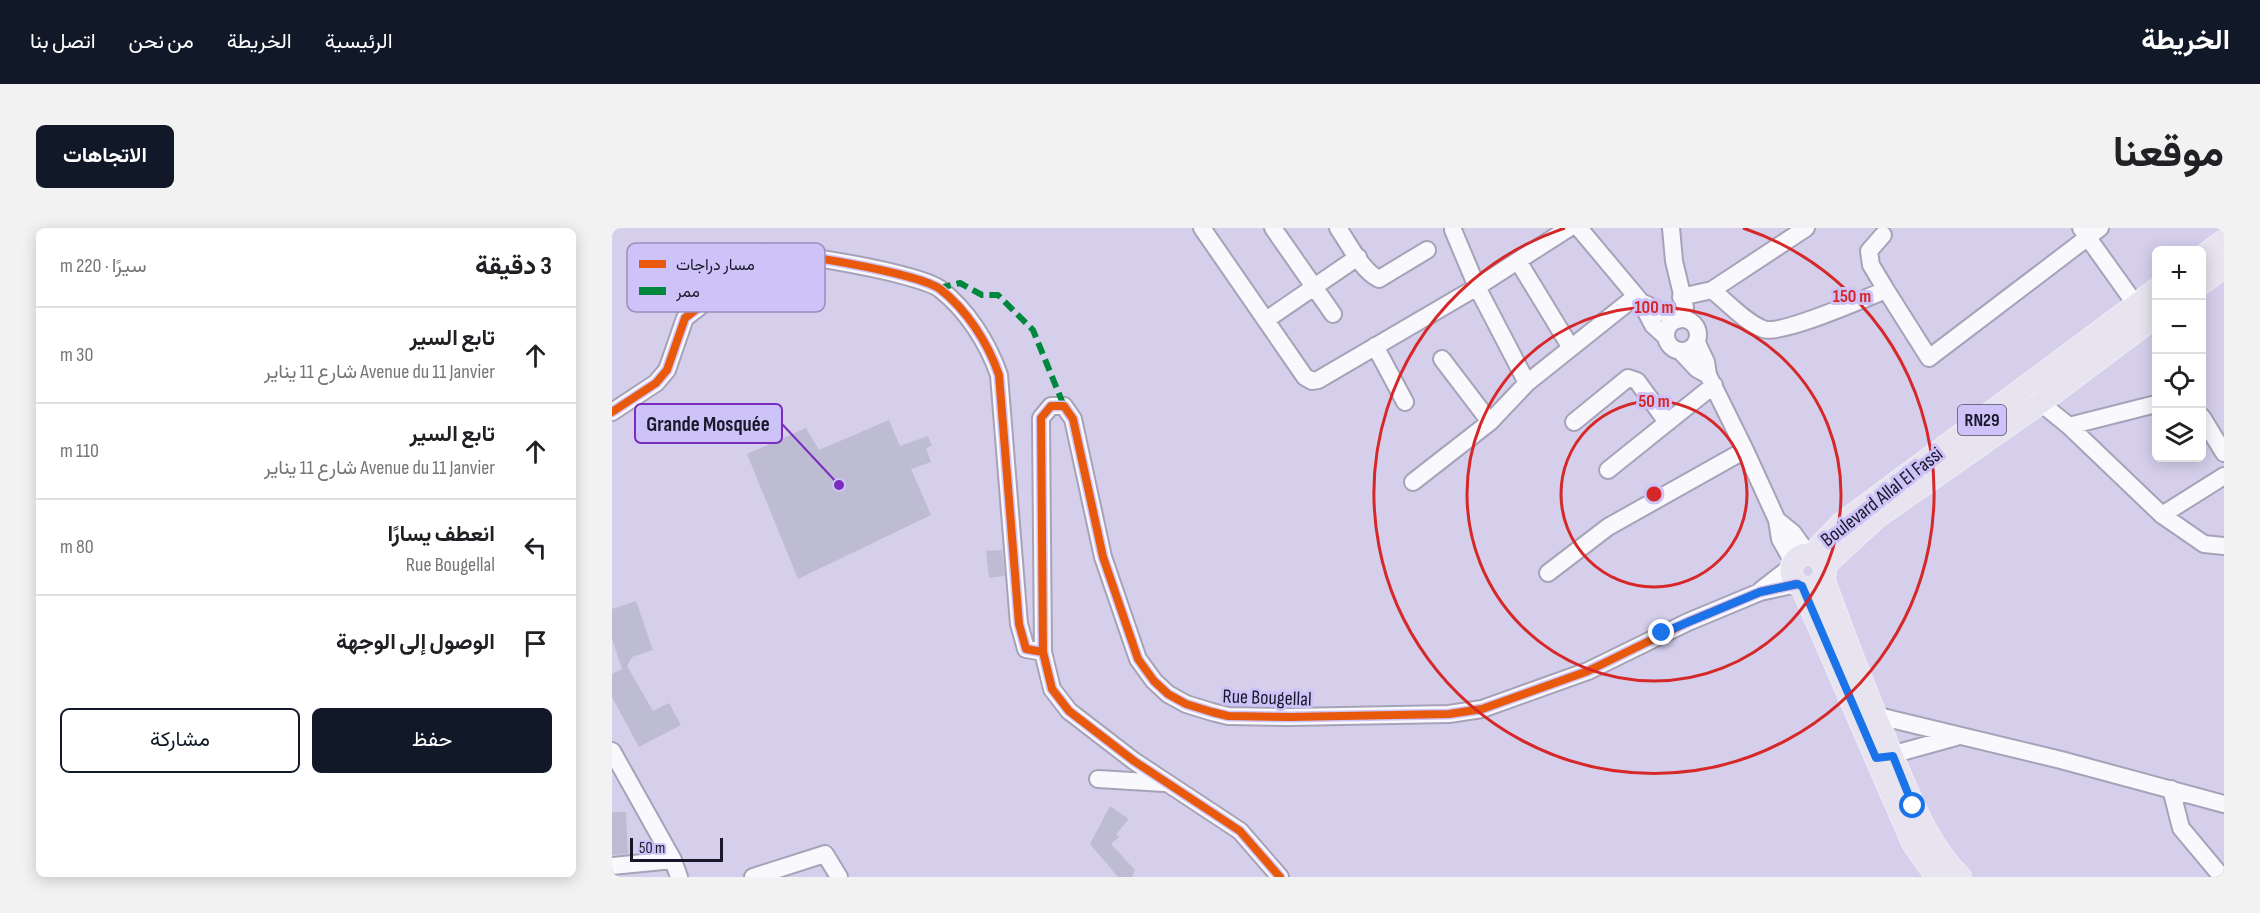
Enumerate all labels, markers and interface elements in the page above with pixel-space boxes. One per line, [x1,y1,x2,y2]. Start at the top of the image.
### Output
text: الخريطة [2141,24,2230,57]
text: اتصل بنا [30,29,96,54]
text: من نحن [129,29,194,54]
text: الخريطة [227,29,292,54]
text: الرئيسية [325,29,393,54]
button: الاتجاهات [36,125,174,188]
text: موقعنا [2113,128,2224,179]
legend [627,243,825,312]
map controls [2152,246,2206,462]
button: + [2152,246,2206,300]
text: 3 دقيقة [475,251,552,282]
text: سيرًا · 220 m [60,254,147,278]
text: مسار دراجات [676,256,755,275]
text: ممر [675,283,700,302]
text: 150 m [1833,286,1871,307]
text: 100 m [1635,297,1674,318]
button: − [2152,300,2206,354]
text: تابع السير [410,325,495,352]
icon: ahead [519,339,552,372]
text: 30 m [60,343,93,367]
button: locate [2152,354,2206,408]
text: Avenue du 11 Janvier شارع 11 يناير [264,360,495,384]
text: 50 m [1638,391,1670,412]
callout: Grande Mosquée [635,404,782,443]
road number: RN29 [1958,405,2006,435]
button: layers [2152,408,2206,462]
text: Grande Mosquée [646,412,770,437]
text: تابع السير [410,421,495,448]
icon: ahead [519,435,552,468]
text: 110 m [60,439,99,463]
street label: Boulevard Allal El Fassi [1816,442,1948,552]
text: Avenue du 11 Janvier شارع 11 يناير [264,456,495,480]
centre of rings [1644,484,1664,504]
text: انعطف يسارًا [387,521,495,548]
icon: left [519,531,552,564]
text: 80 m [60,535,94,559]
text: Rue Bougellal [406,553,495,577]
route end [1648,619,1674,645]
icon: arrive [519,627,552,660]
text: الوصول إلى الوجهة [336,629,495,656]
street label: Rue Bougellal [1222,684,1312,712]
button: مشاركة [60,708,300,773]
button: حفظ [312,708,552,773]
route start [1899,792,1925,818]
scale bar [630,835,723,862]
text: 50 m [639,839,665,858]

